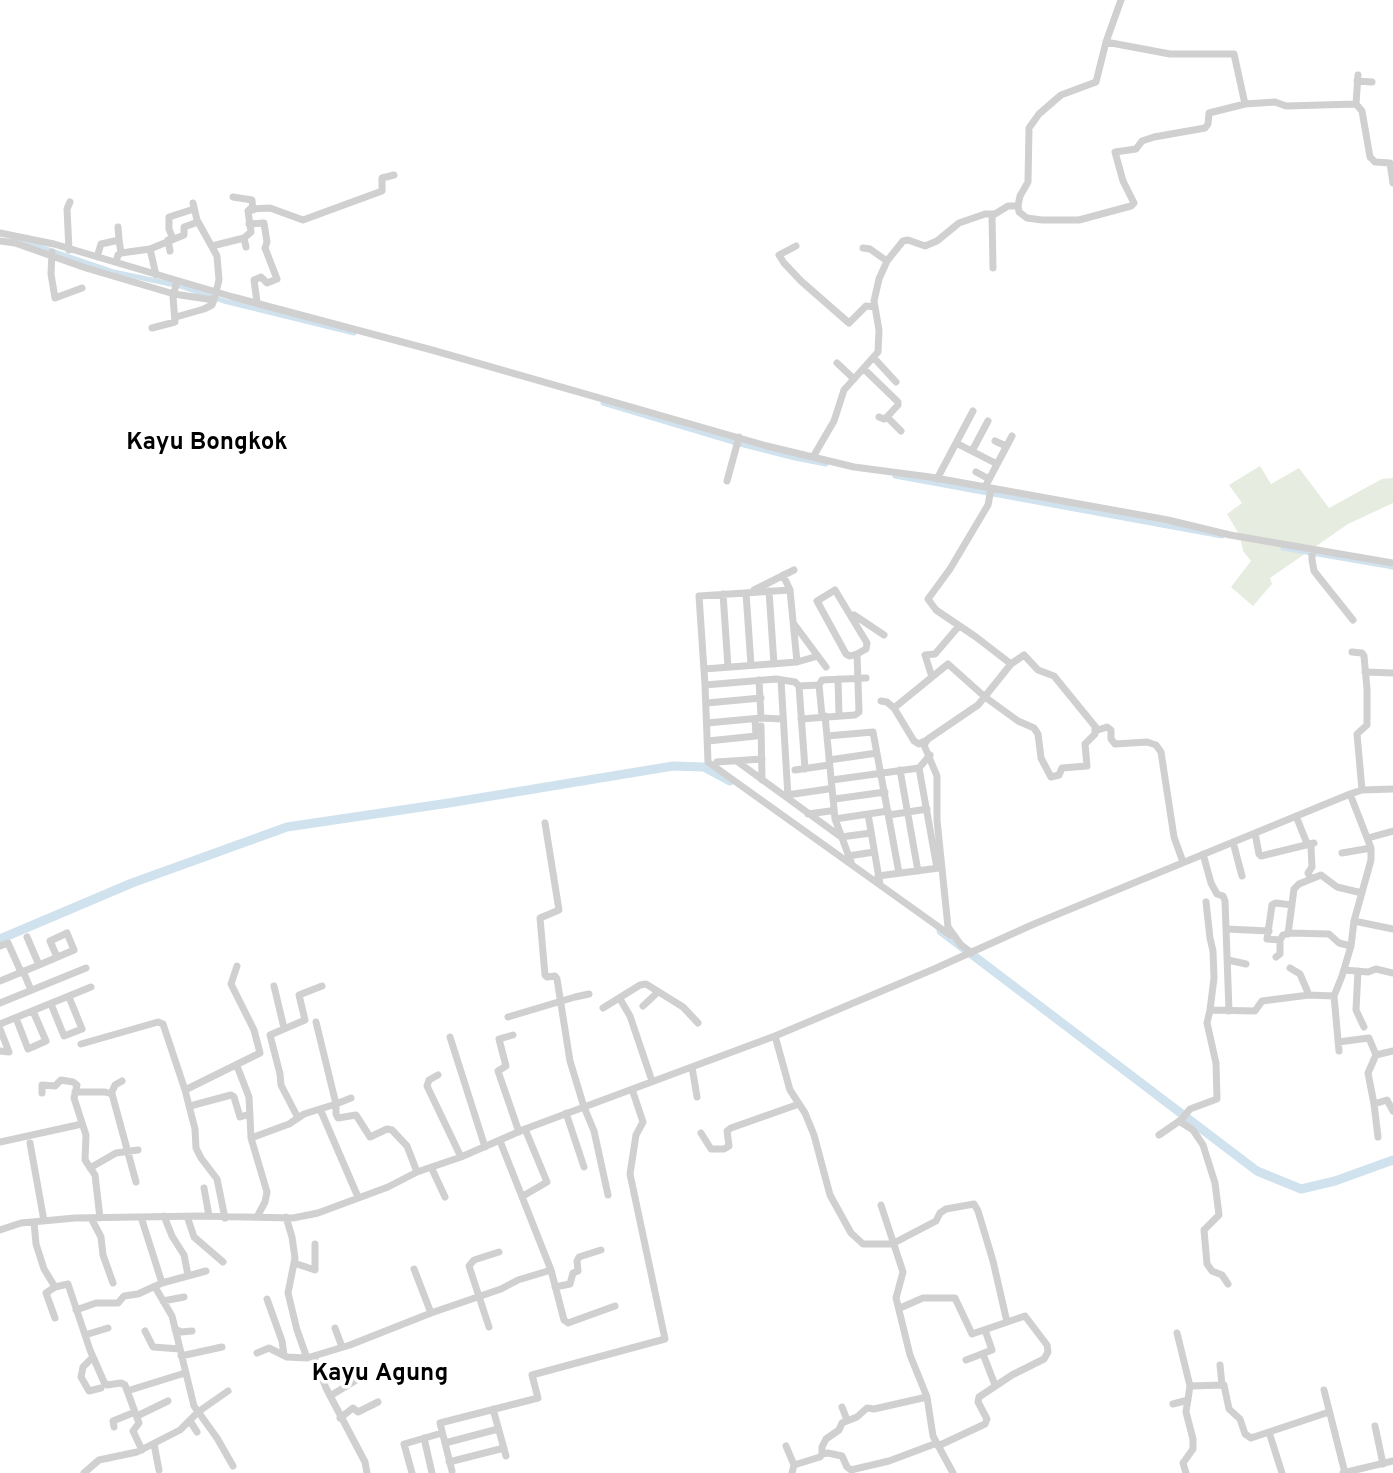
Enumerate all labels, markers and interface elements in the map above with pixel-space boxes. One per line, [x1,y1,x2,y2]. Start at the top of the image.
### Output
district label: Kayu Bongkok [126,430,288,458]
district label: Kayu Agung [312,1361,448,1389]

